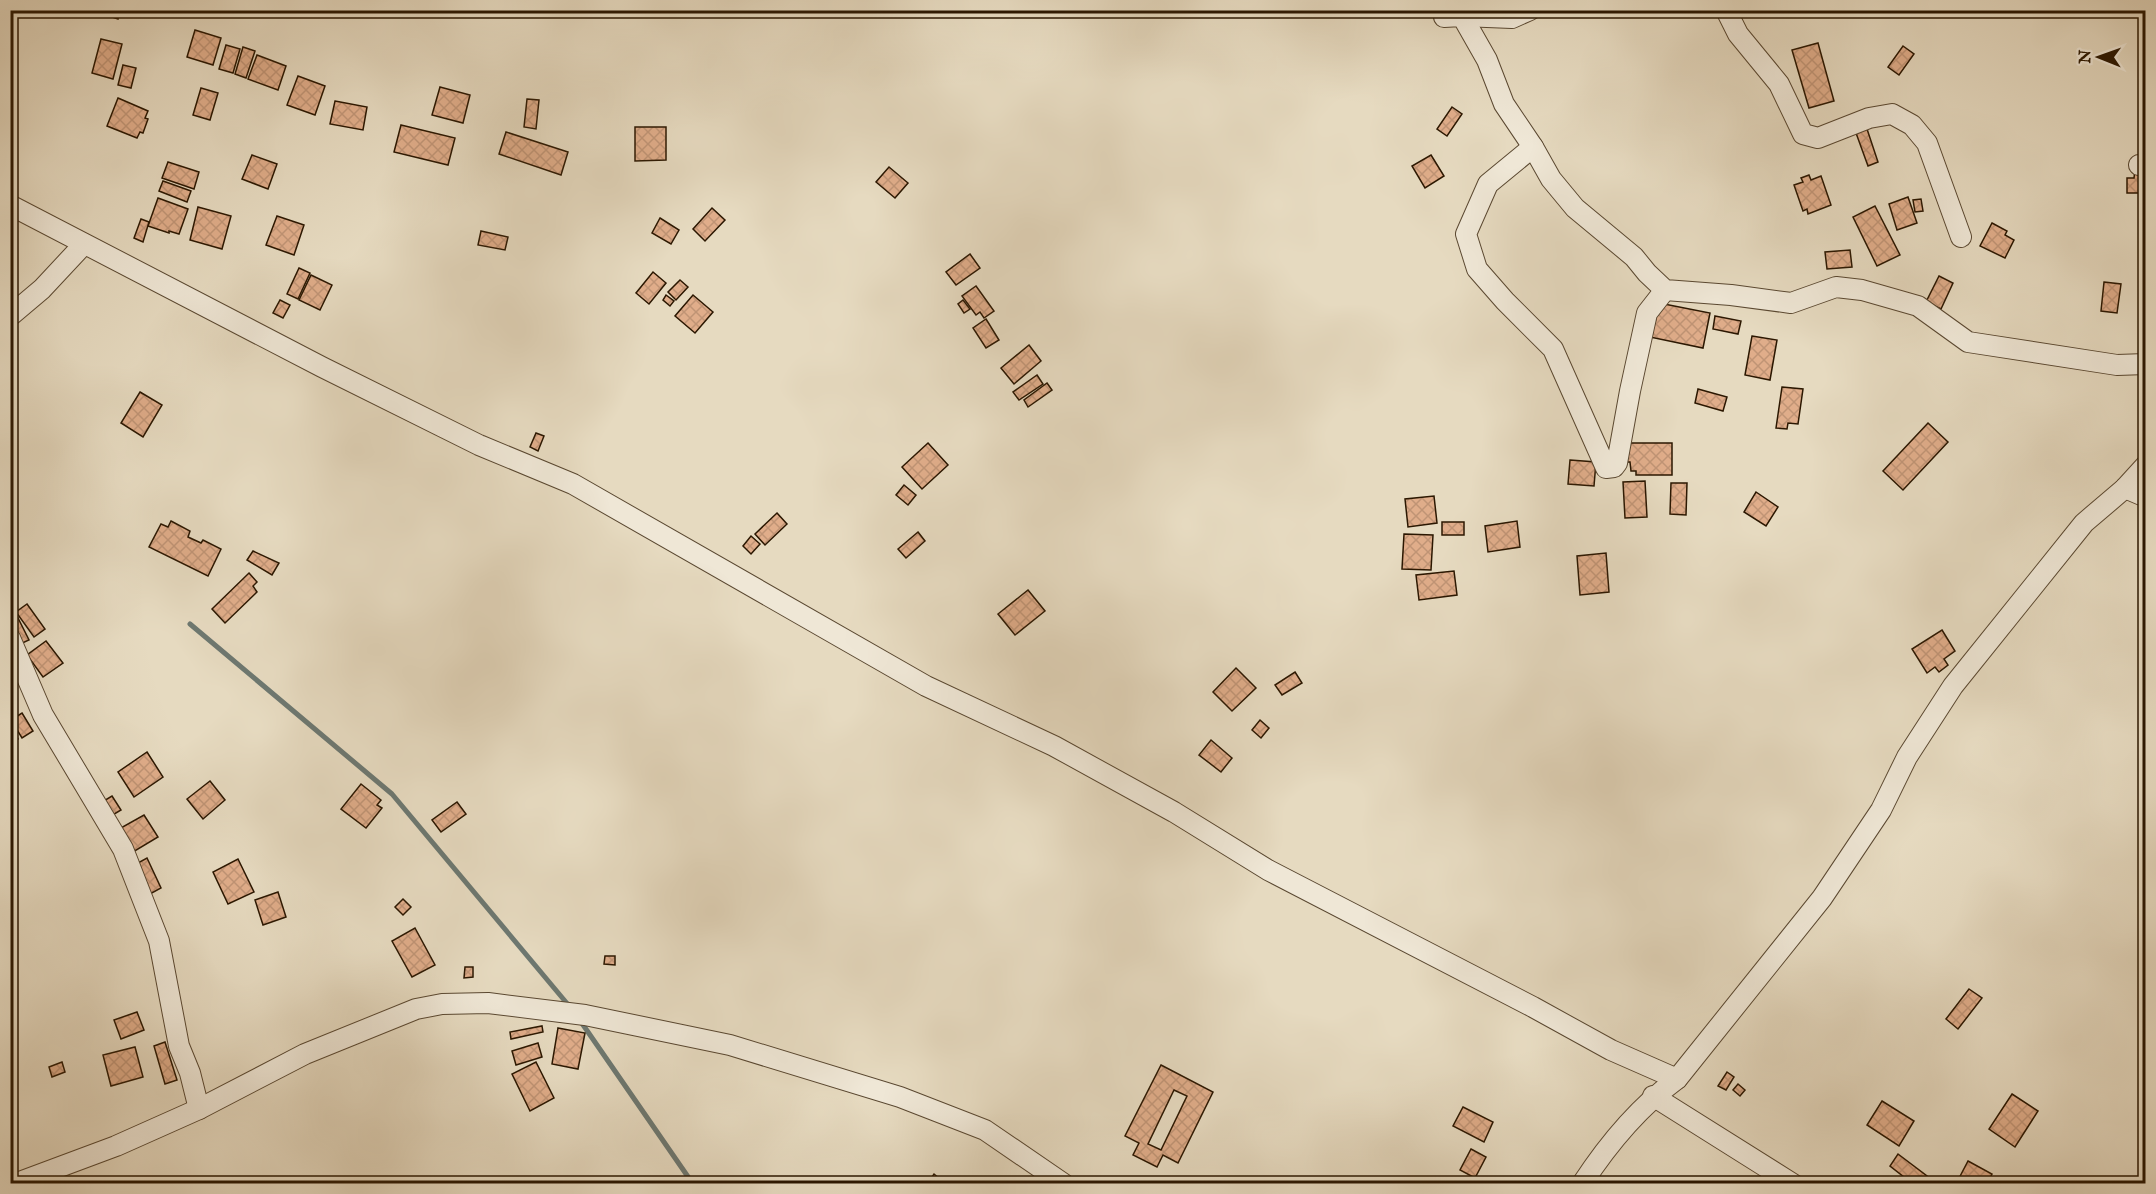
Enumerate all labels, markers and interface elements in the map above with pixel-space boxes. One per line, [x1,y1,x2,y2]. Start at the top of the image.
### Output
north arrow [2069,27,2129,87]
text: N [2076,50,2096,65]

